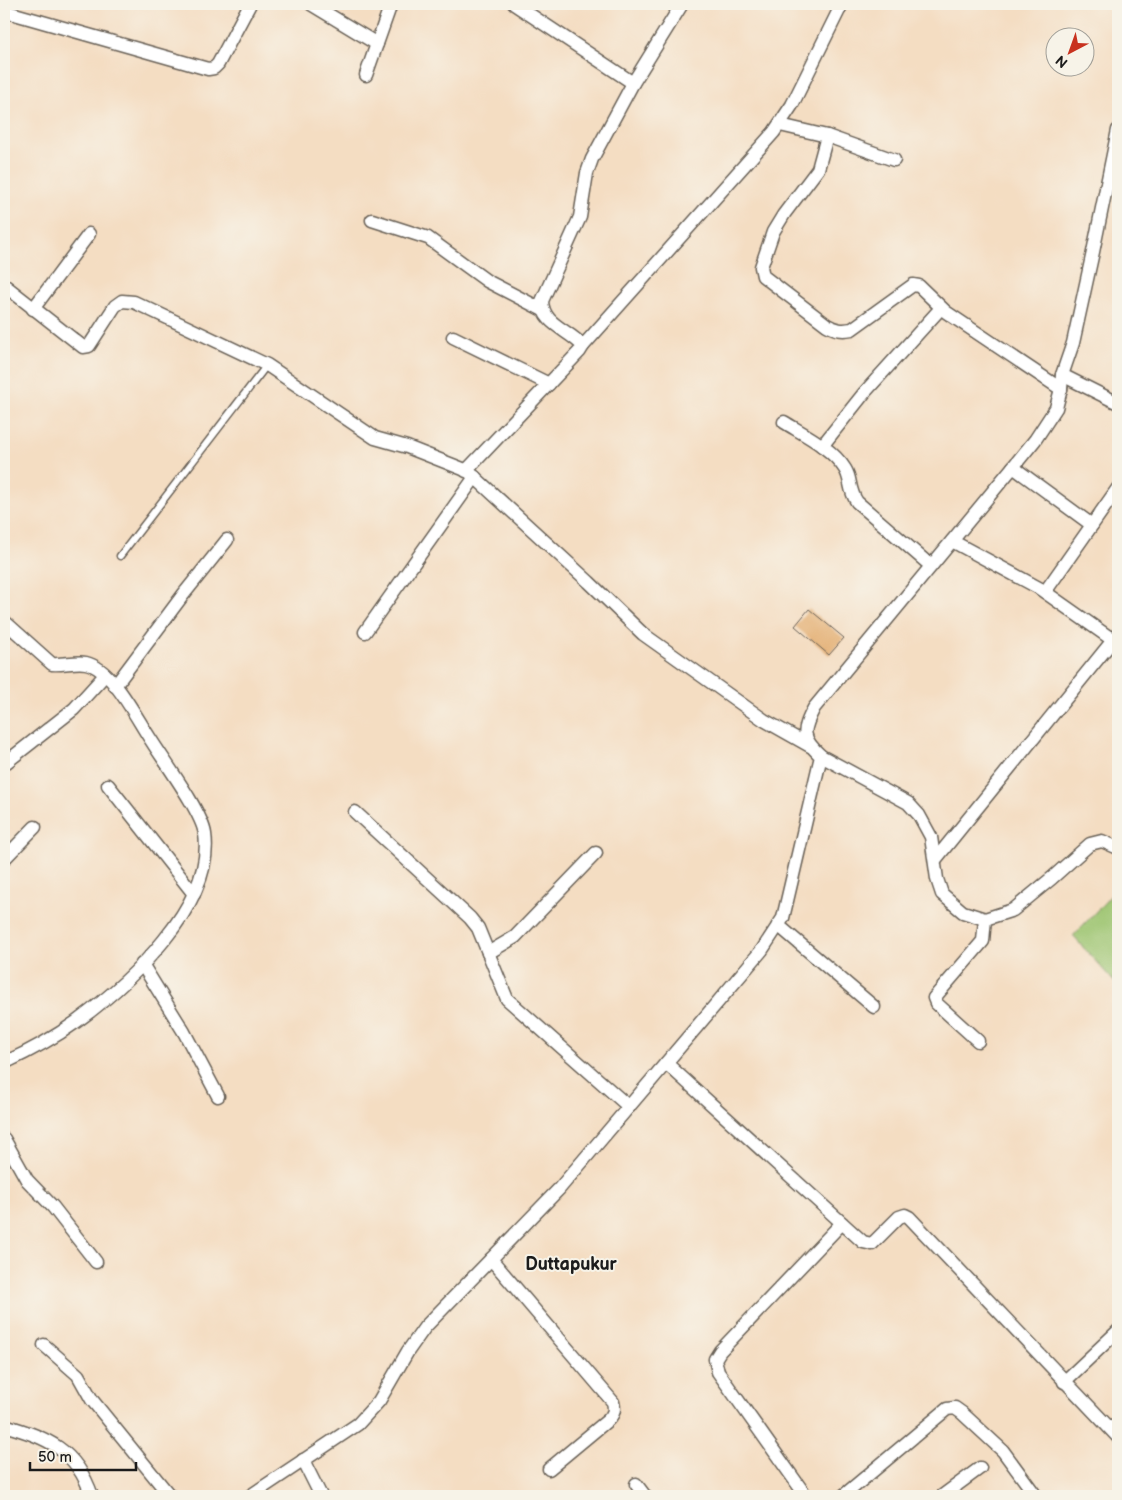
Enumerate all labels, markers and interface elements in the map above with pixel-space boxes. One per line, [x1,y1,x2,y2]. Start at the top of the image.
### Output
north arrow [1044,28,1094,78]
text: N [1052,52,1071,71]
district label: Duttapukur [525,1254,618,1275]
scale bar [30,1440,136,1472]
text: 50 m [38,1448,72,1467]

